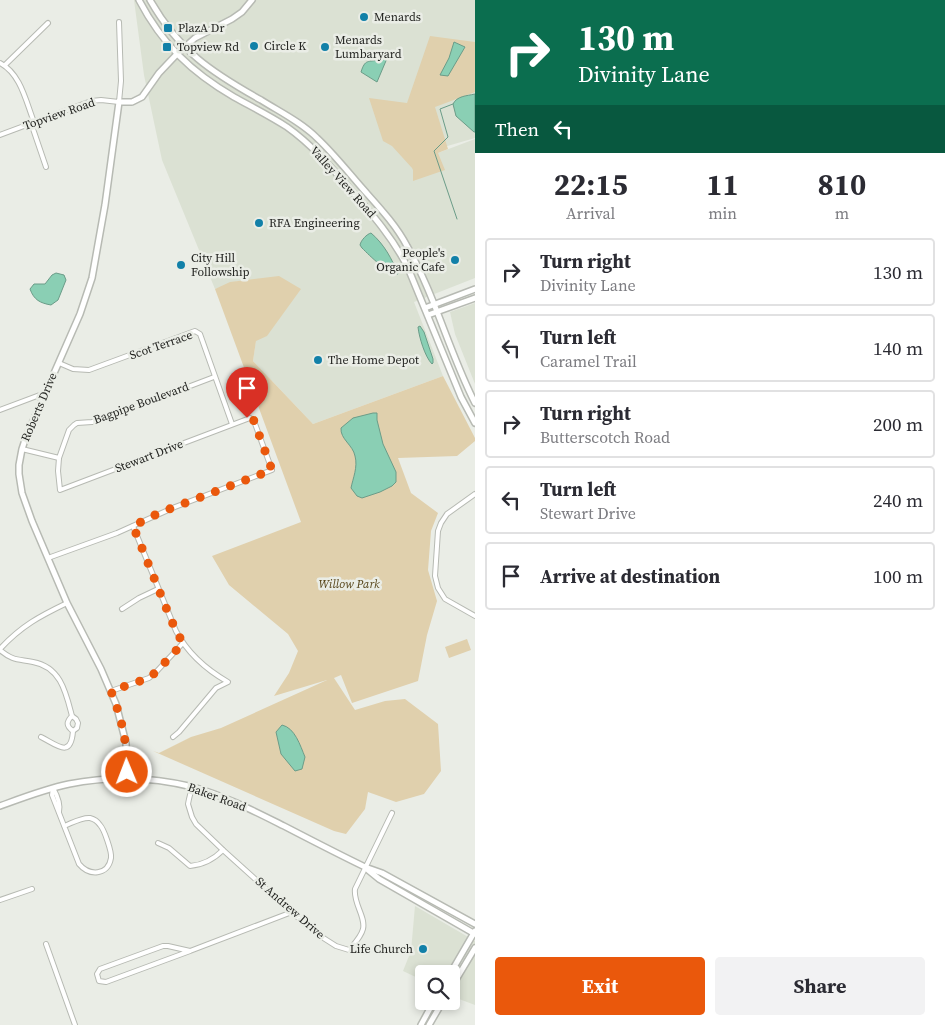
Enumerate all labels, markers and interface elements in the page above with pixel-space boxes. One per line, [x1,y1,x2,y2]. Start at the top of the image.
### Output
place label: Menards [374,9,421,25]
marker: Menards [358,11,370,23]
text: 130 m [578,14,674,62]
place label: PlazA Dr [178,20,224,36]
icon: right [495,20,560,85]
marker: PlazA Dr [162,22,174,34]
place label: Menards Lumbaryard [335,32,402,62]
place label: Circle K [264,38,306,54]
place label: Topview Rd [177,39,239,55]
marker: Circle K [248,40,260,52]
marker: Topview Rd [161,41,173,53]
marker: Menards Lumbaryard [319,41,331,53]
text: Divinity Lane [578,59,710,89]
street label: Topview Road [21,94,97,134]
icon: left [549,115,577,143]
text: Then [495,116,539,142]
street label: Valley View Road [306,143,380,221]
text: 22:15 [554,164,628,205]
text: 11 [706,164,739,205]
text: 810 [818,164,866,205]
text: Arrival [566,202,615,224]
text: min [708,202,737,224]
text: m [835,202,849,224]
place label: RFA Engineering [269,215,360,231]
marker: RFA Engineering [253,217,265,229]
place label: People's Organic Cafe [376,245,445,275]
text: Turn right [540,248,631,274]
place label: City Hill Followship [191,250,249,280]
marker: People's Organic Cafe [449,254,461,266]
icon: right [497,258,525,286]
marker: City Hill Followship [175,259,187,271]
text: 130 m [873,259,923,285]
text: Divinity Lane [540,274,636,296]
text: Turn left [540,324,616,350]
street label: Scot Terrace [127,327,195,363]
icon: left [497,334,525,362]
text: 140 m [873,335,923,361]
text: Caramel Trail [540,350,637,372]
place label: The Home Depot [328,352,419,368]
marker: The Home Depot [312,354,324,366]
pin [226,367,268,418]
street label: Roberts Drive [17,370,61,444]
icon: arrive [233,374,261,402]
street label: Bagpipe Boulevard [91,378,191,428]
text: Turn right [540,400,631,426]
icon: right [497,410,525,438]
text: 200 m [873,411,923,437]
text: Butterscotch Road [540,426,670,448]
street label: Stewart Drive [113,436,185,476]
text: Turn left [540,476,616,502]
icon: left [497,486,525,514]
text: 240 m [873,487,923,513]
text: Stewart Drive [540,502,636,524]
icon: arrive [497,562,525,590]
text: Arrive at destination [540,563,720,589]
text: 100 m [873,563,923,589]
park label: Willow Park [318,576,380,592]
position arrow [100,745,152,797]
street label: Baker Road [186,779,249,815]
street label: St Andrew Drive [252,874,328,942]
place label: Life Church [350,941,413,957]
marker: Life Church [417,943,429,955]
button: Exit [495,957,705,1015]
button: Share [715,957,925,1015]
map controls [415,965,460,1010]
button: search [415,965,460,1010]

